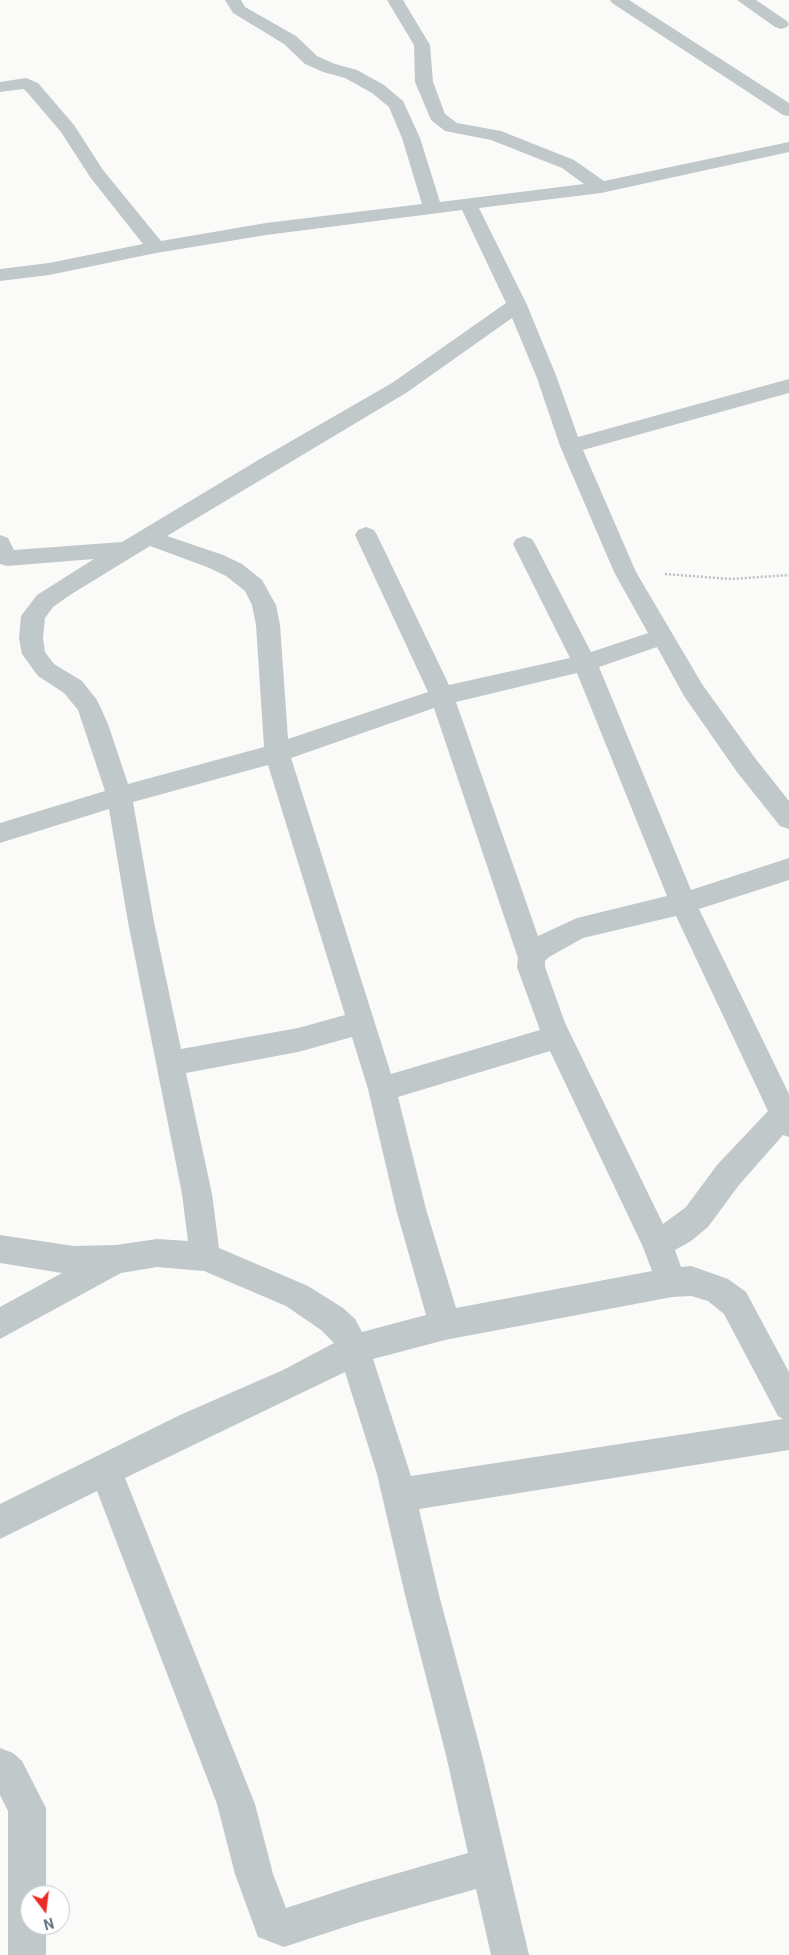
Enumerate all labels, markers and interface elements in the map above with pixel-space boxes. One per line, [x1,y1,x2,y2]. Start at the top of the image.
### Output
north arrow [20,1885,70,1935]
text: N [42,1915,55,1933]

